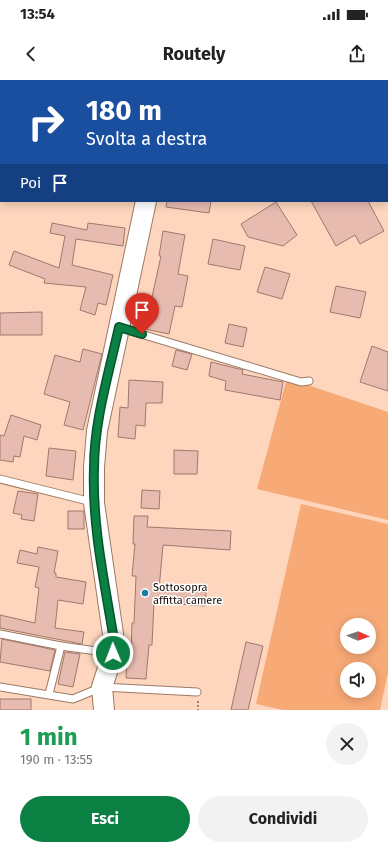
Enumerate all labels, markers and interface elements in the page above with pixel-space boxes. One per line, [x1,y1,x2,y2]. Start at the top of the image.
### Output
text: 13:54 [20,5,55,23]
icon: back [20,43,42,65]
text: Routely [163,43,225,65]
icon: share [346,43,368,65]
text: 180 m [86,94,162,127]
icon: right [20,96,72,148]
text: Svolta a destra [86,128,207,150]
icon: arrive [49,172,71,194]
text: Poi [20,174,41,192]
pin [125,293,159,334]
icon: arrive [131,299,153,321]
place label: Sottosopra affitta camere [153,581,222,607]
marker: Sottosopra affitta camere [140,588,150,598]
north arrow [340,618,376,654]
map controls [340,618,376,698]
position arrow [92,632,134,674]
button: sound [340,662,376,698]
text: 1 min [20,723,78,751]
button: close [326,723,368,765]
text: 190 m · 13:55 [20,752,93,767]
button: Esci [20,796,190,842]
button: Condividi [198,796,368,842]

